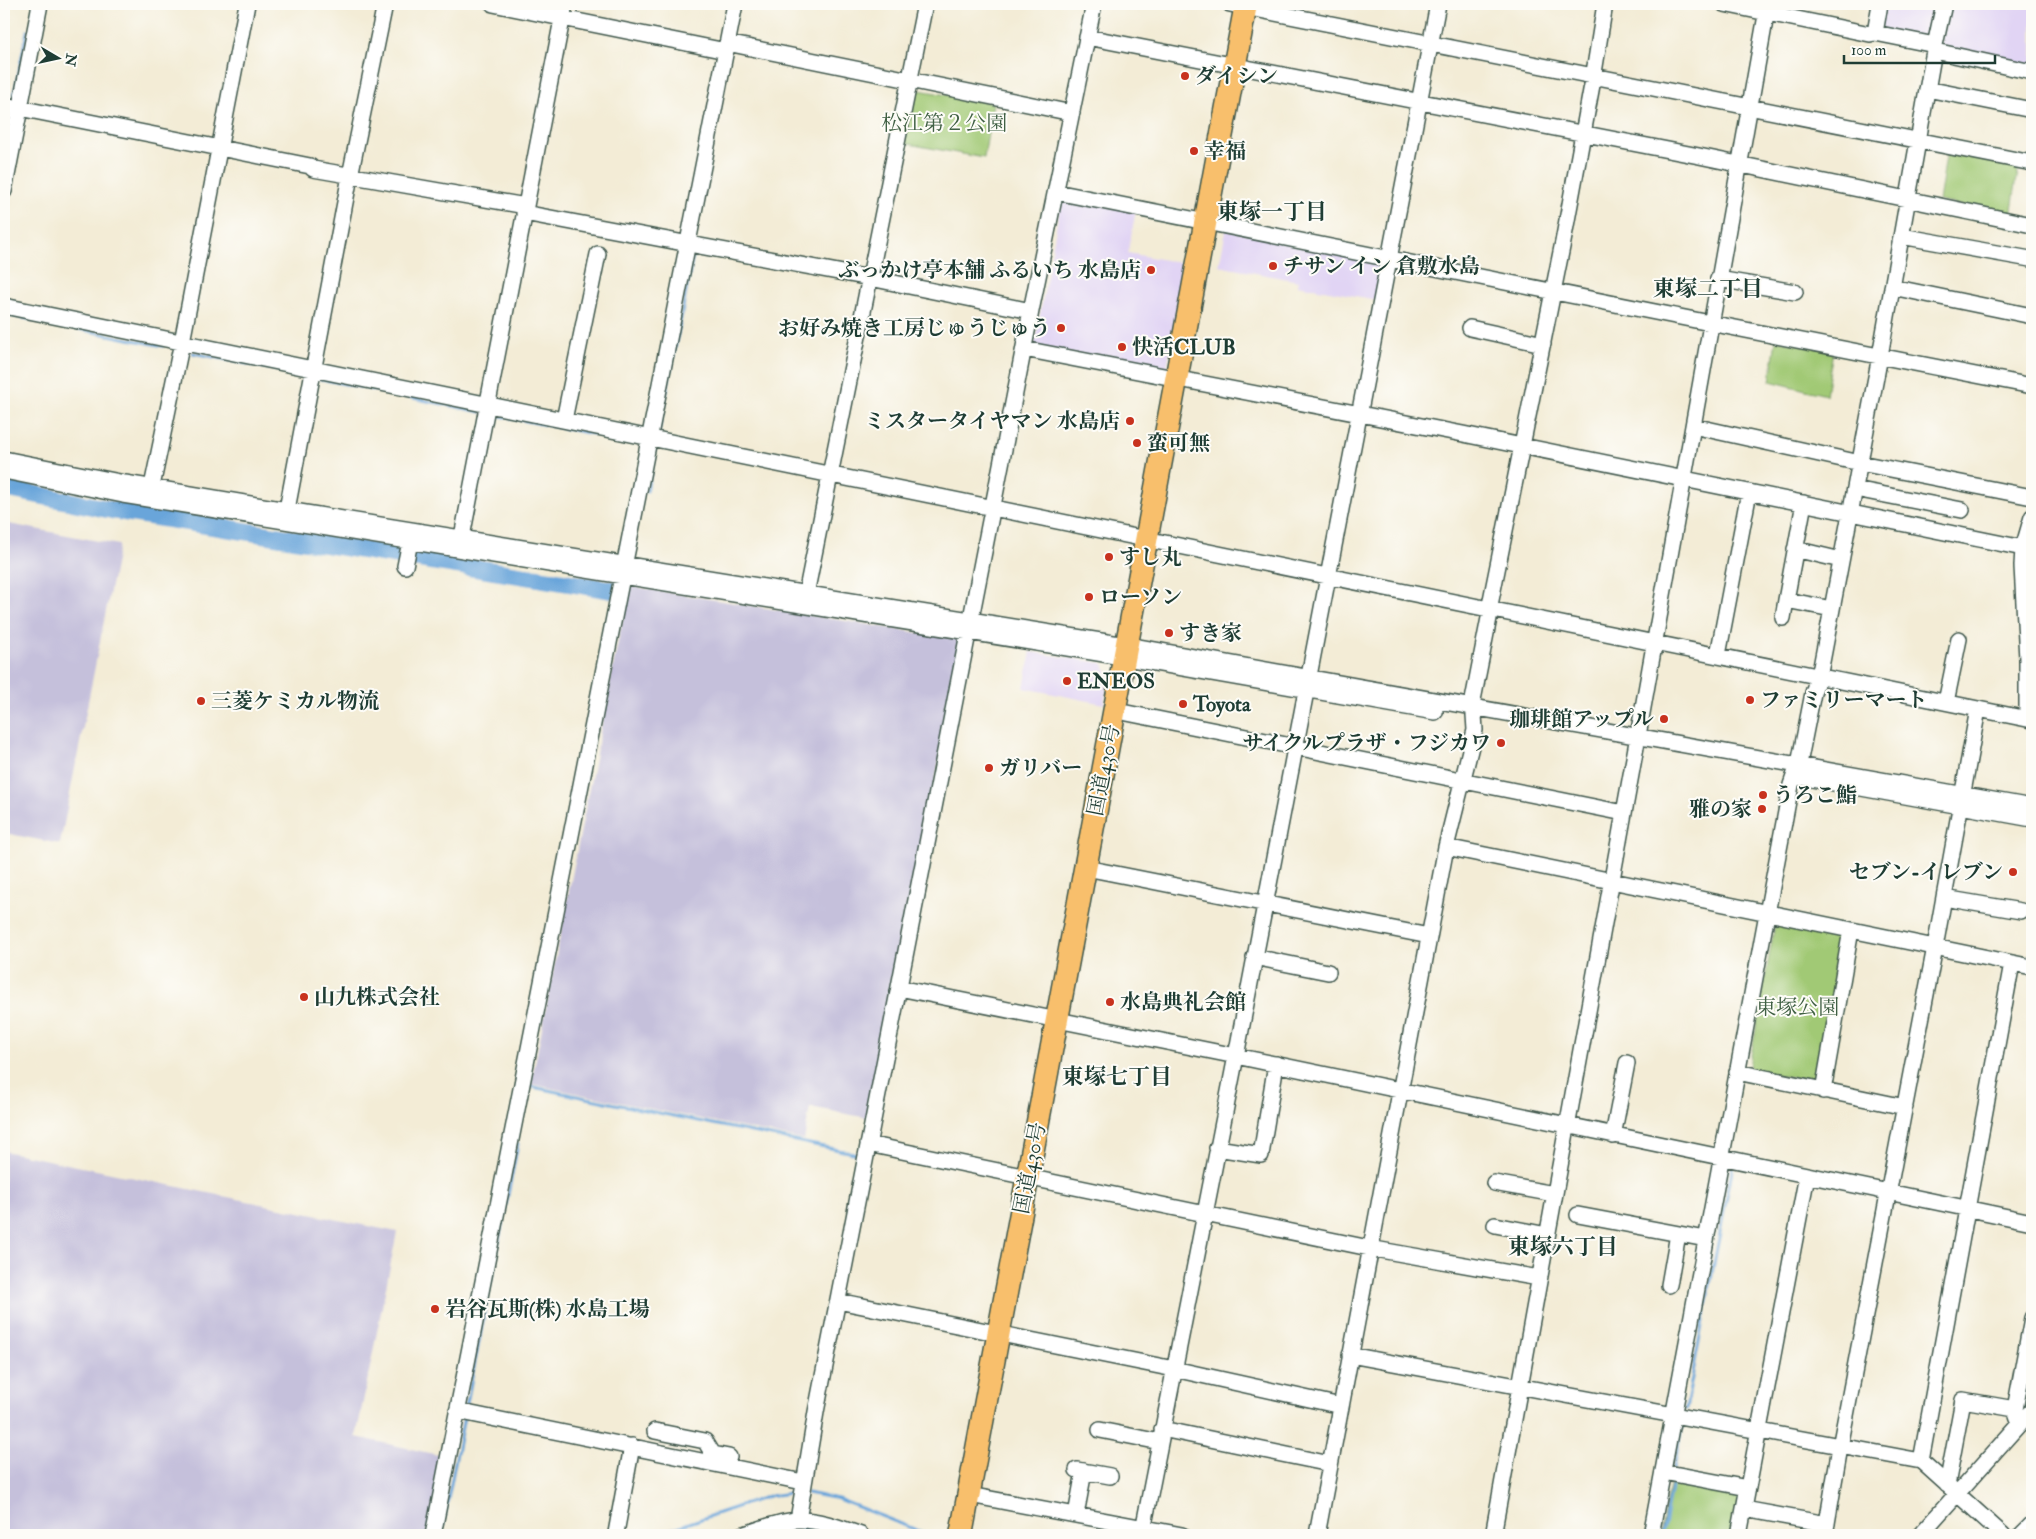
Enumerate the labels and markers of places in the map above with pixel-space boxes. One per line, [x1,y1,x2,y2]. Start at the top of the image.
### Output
place label: ダイシン [1195,63,1278,90]
marker: ダイシン [1179,70,1191,82]
place label: 幸福 [1204,138,1246,165]
marker: 幸福 [1188,145,1200,157]
place label: チサン イン 倉敷水島 [1283,253,1480,280]
place label: ぶっかけ亭本舗 ふるいち 水島店 [838,257,1141,284]
marker: チサン イン 倉敷水島 [1267,260,1279,272]
marker: ぶっかけ亭本舗 ふるいち 水島店 [1145,264,1157,276]
place label: お好み焼き工房じゅうじゅう [778,315,1051,342]
marker: お好み焼き工房じゅうじゅう [1055,322,1067,334]
place label: 快活CLUB [1132,334,1236,361]
marker: 快活CLUB [1116,341,1128,353]
place label: ミスタータイヤマン 水島店 [864,408,1120,435]
marker: ミスタータイヤマン 水島店 [1124,415,1136,427]
place label: 蛮可無 [1147,430,1210,457]
marker: 蛮可無 [1131,437,1143,449]
place label: すし丸 [1119,544,1182,571]
marker: すし丸 [1103,551,1115,563]
place label: ローソン [1099,584,1182,611]
marker: ローソン [1083,591,1095,603]
place label: すき家 [1179,620,1242,647]
marker: すき家 [1163,627,1175,639]
place label: ENEOS [1077,668,1155,695]
marker: ENEOS [1061,675,1073,687]
place label: ファミリーマート [1760,687,1928,714]
place label: 三菱ケミカル物流 [211,688,379,715]
place label: Toyota [1192,691,1252,718]
marker: ファミリーマート [1744,694,1756,706]
marker: 三菱ケミカル物流 [195,695,207,707]
marker: Toyota [1177,698,1189,710]
place label: 珈琲館アップル [1509,706,1654,733]
marker: 珈琲館アップル [1658,713,1670,725]
place label: サイクルプラザ・フジカワ [1242,730,1491,757]
marker: サイクルプラザ・フジカワ [1495,737,1507,749]
place label: ガリバー [999,755,1082,782]
marker: ガリバー [983,762,995,774]
place label: うろこ鮨 [1773,782,1857,809]
marker: うろこ鮨 [1757,789,1769,801]
place label: 雅の家 [1689,796,1752,823]
marker: 雅の家 [1756,803,1768,815]
place label: セブン-イレブン [1849,859,2003,886]
marker: セブン-イレブン [2007,866,2019,878]
place label: 山九株式会社 [314,984,440,1011]
place label: 水島典礼会館 [1120,989,1246,1016]
marker: 山九株式会社 [298,991,310,1003]
marker: 水島典礼会館 [1104,996,1116,1008]
place label: 岩谷瓦斯(株) 水島工場 [445,1296,650,1323]
marker: 岩谷瓦斯(株) 水島工場 [429,1303,441,1315]

